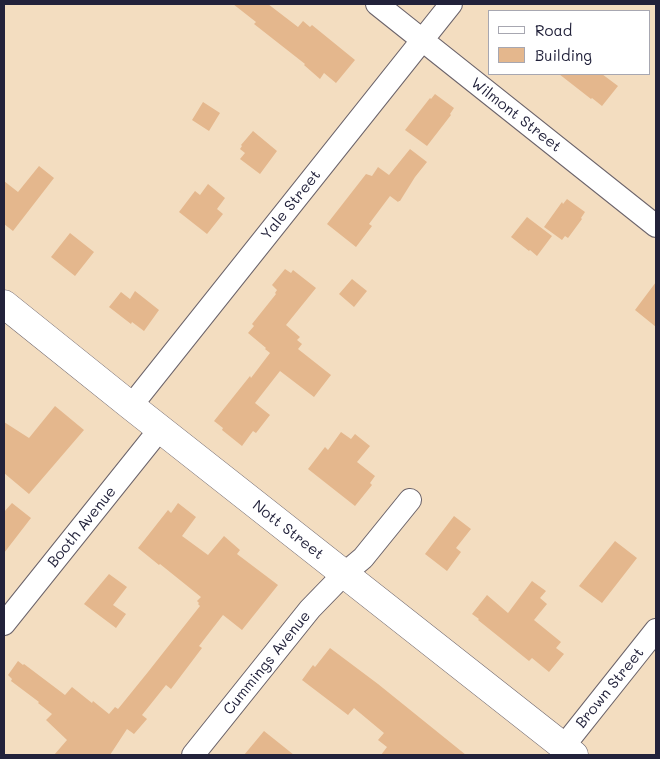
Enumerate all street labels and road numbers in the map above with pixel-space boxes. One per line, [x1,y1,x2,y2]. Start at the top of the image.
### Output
street label: Wilmont Street [467,74,565,156]
street label: Yale Street [257,166,325,244]
street label: Booth Avenue [44,483,120,571]
street label: Nott Street [249,497,327,563]
street label: Cummings Avenue [220,607,314,719]
street label: Brown Street [572,644,648,732]

